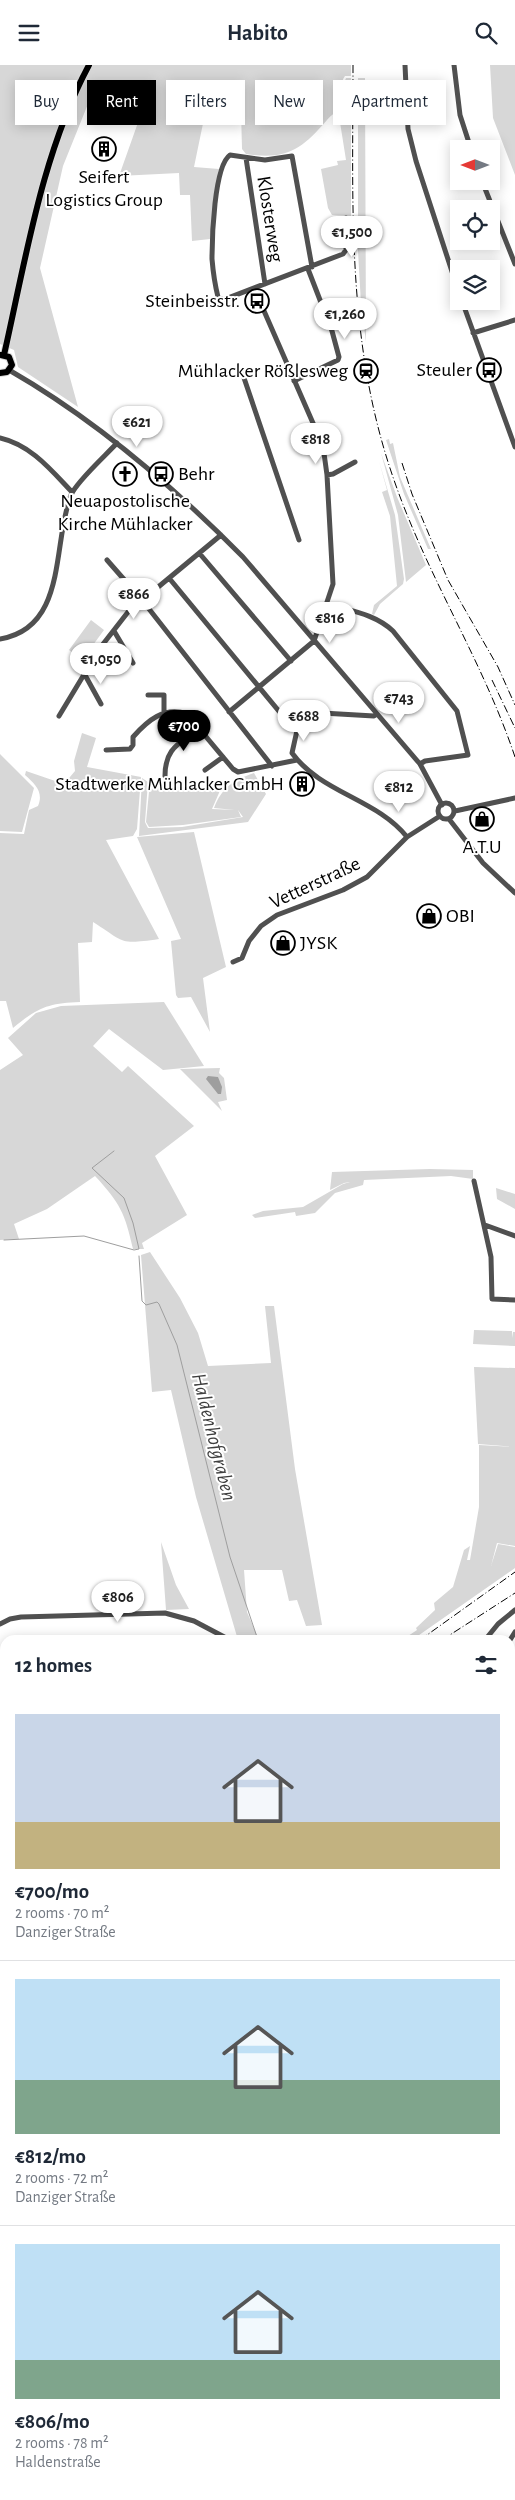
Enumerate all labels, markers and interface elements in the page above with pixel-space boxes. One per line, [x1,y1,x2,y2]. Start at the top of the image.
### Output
icon: menu [15,19,43,47]
icon: search [472,19,500,47]
text: Habito [227,22,288,44]
chip: Buy [15,80,77,125]
chip: Rent [87,80,156,125]
chip: Filters [166,80,245,125]
chip: New [255,80,323,125]
chip: Apartment [333,80,446,125]
building icon: Seifert Logistics Group [91,136,117,162]
north arrow [450,140,500,190]
map controls [450,140,500,310]
place label: Seifert Logistics Group [45,167,163,210]
street label: Klosterweg [253,174,287,264]
button: locate [450,200,500,250]
pin: €1,500 [311,215,393,258]
text: €1,500 [332,224,372,240]
button: layers [450,260,500,310]
bus stop icon: Steinbeisstr. [244,288,270,314]
place label: Steinbeisstr. [145,291,240,311]
pin: €1,260 [304,297,386,340]
text: €1,260 [325,306,365,322]
bus stop icon: Steuler [476,357,502,383]
station icon: Mühlacker Rößlesweg [353,358,379,384]
place label: Steuler [416,360,473,380]
place label: Mühlacker Rößlesweg [178,361,348,381]
pin: €621 [107,405,167,448]
text: €621 [123,414,151,430]
pin: €818 [286,423,346,465]
text: €818 [301,431,331,447]
church icon: Neuapostolische Kirche Mühlacker [112,461,138,487]
bus stop icon: Behr [148,461,174,487]
place label: Behr [178,464,215,484]
place label: Neuapostolische Kirche Mühlacker [57,491,193,534]
pin: €866 [104,577,164,620]
text: €866 [119,586,149,602]
pin: €816 [300,601,360,644]
text: €816 [316,610,344,626]
pin: €1,050 [60,643,142,685]
text: €1,050 [81,651,121,667]
pin: €743 [369,681,429,724]
text: €743 [384,690,414,706]
pin: €688 [274,699,334,742]
text: €688 [289,708,319,724]
pin: €700 [154,709,214,752]
text: €700 [168,718,200,734]
building icon: Stadtwerke Mühlacker GmbH [289,771,315,797]
pin: €812 [369,771,429,813]
place label: Stadtwerke Mühlacker GmbH [55,774,284,794]
text: €812 [385,779,413,795]
shop icon: A.T.U [469,806,495,832]
place label: A.T.U [463,837,501,857]
street label: Vetterstraße [267,853,363,913]
shop icon: OBI [416,903,442,929]
place label: OBI [446,906,475,926]
shop icon: JYSK [270,930,296,956]
place label: JYSK [300,933,337,953]
water label: Haldenhofgraben [188,1371,240,1503]
pin: €806 [88,1581,148,1623]
text: €806 [102,1589,134,1605]
icon: filters [472,1651,500,1679]
text: 12 homes [15,1655,92,1676]
icon: home [213,1746,303,1836]
text: €700/mo [15,1881,89,1902]
text: 2 rooms · 70 m² [15,1905,109,1921]
text: Danziger Straße [15,1924,116,1940]
icon: home [213,2012,303,2102]
text: €812/mo [15,2146,86,2167]
text: 2 rooms · 72 m² [15,2170,108,2186]
text: Danziger Straße [15,2189,116,2205]
icon: home [213,2277,303,2367]
text: €806/mo [15,2411,90,2432]
text: 2 rooms · 78 m² [15,2435,109,2451]
text: Haldenstraße [15,2454,101,2470]

